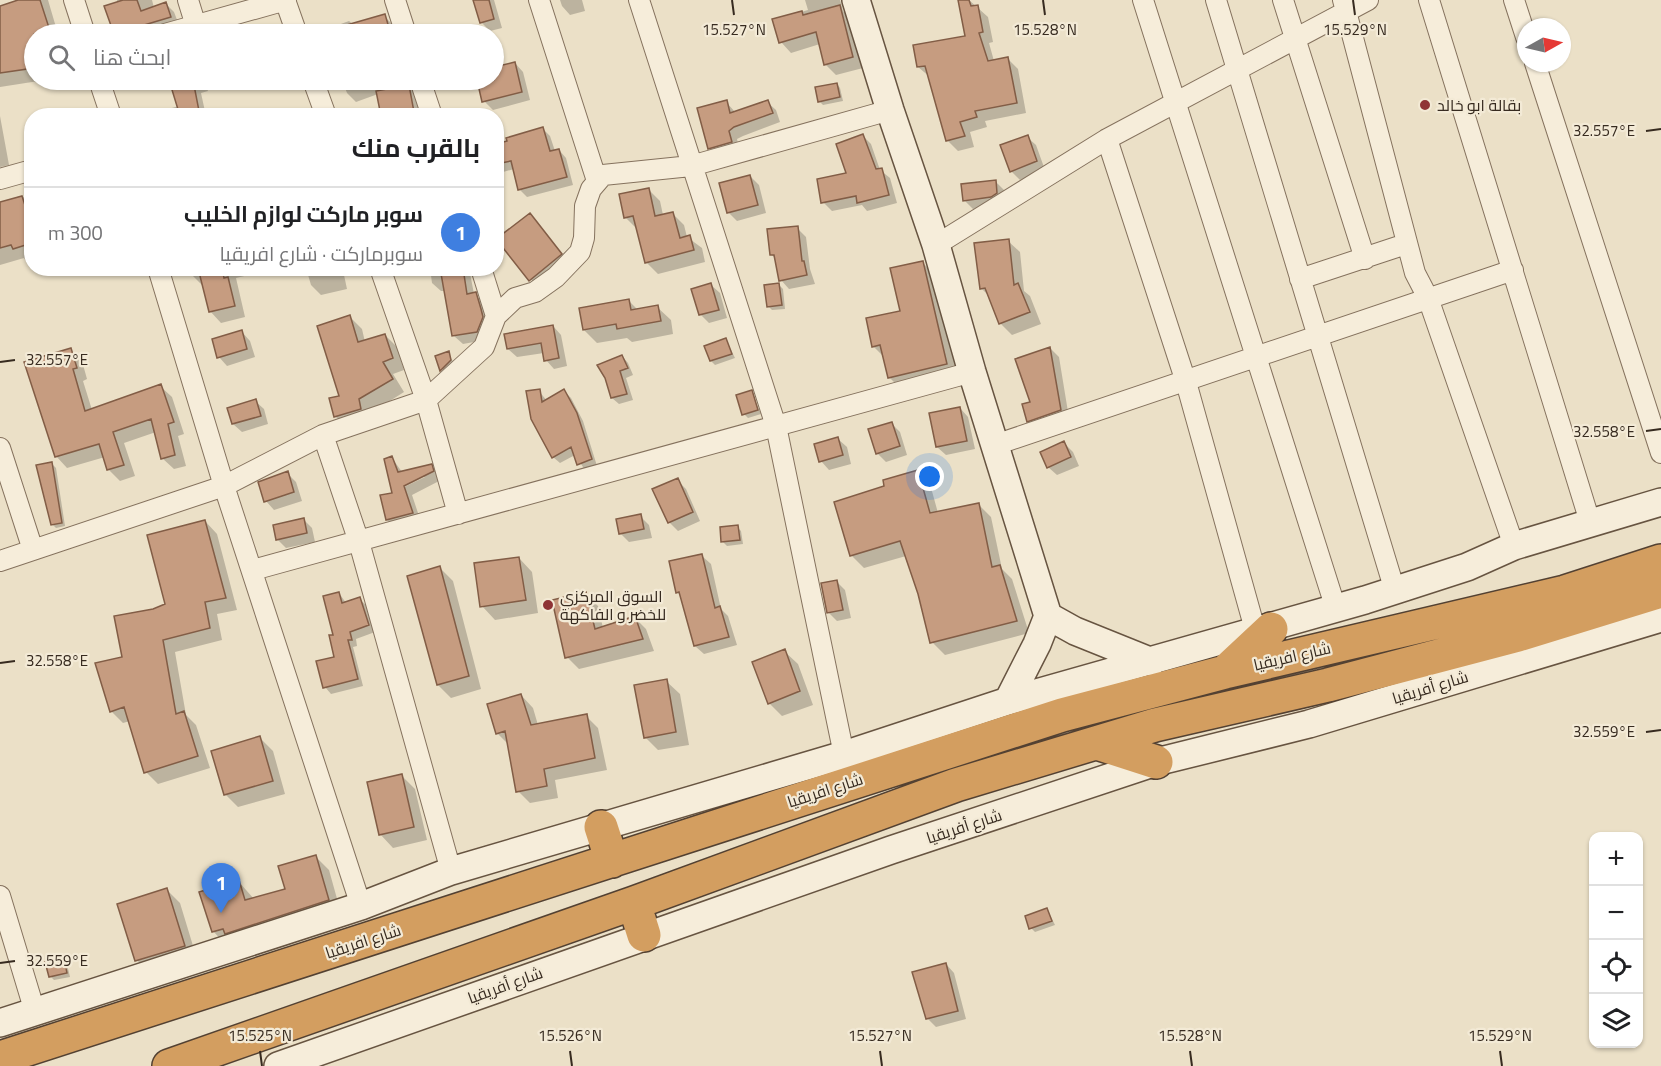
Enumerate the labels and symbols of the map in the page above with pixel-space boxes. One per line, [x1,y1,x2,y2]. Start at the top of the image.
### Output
text: 15.527°N [702,15,766,44]
text: 15.528°N [1013,15,1077,44]
text: 15.529°N [1323,15,1387,44]
north arrow [1517,18,1571,72]
place label: بقالة ابو خالد [1437,90,1521,120]
marker: بقالة ابو خالد [1418,98,1432,112]
text: 32.557°E [1573,116,1635,145]
text: 32.557°E [26,345,88,374]
text: 32.558°E [1573,417,1635,446]
your location [915,462,944,491]
place label: السوق المركزي للخضر و الفاكهة [560,581,666,629]
marker: السوق المركزي للخضر و الفاكهة [541,598,555,612]
street label: شارع افريقيا [1250,633,1334,679]
text: 32.558°E [26,646,88,675]
street label: شارع أفريقيا [1388,661,1472,713]
text: 32.559°E [1573,717,1635,746]
street label: شارع افريقيا [783,764,867,816]
street label: شارع أفريقيا [922,800,1006,852]
pin: 1 [202,864,240,913]
street label: شارع افريقيا [321,915,405,967]
text: 32.559°E [26,946,88,975]
street label: شارع أفريقيا [463,957,547,1013]
text: 15.525°N [228,1021,292,1050]
text: 15.526°N [538,1021,602,1050]
text: 15.527°N [848,1021,912,1050]
text: 15.528°N [1158,1021,1222,1050]
text: 15.529°N [1468,1021,1532,1050]

